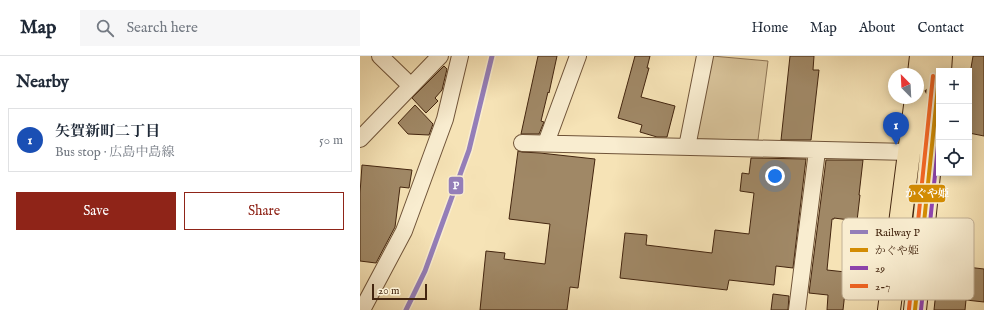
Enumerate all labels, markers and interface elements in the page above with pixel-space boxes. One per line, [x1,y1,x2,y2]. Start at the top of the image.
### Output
search box [80,10,360,46]
text: Map [20,16,56,40]
icon: search [94,17,116,39]
text: Search here [126,18,198,37]
text: Home [752,19,788,37]
text: Map [810,19,837,37]
text: About [859,19,895,37]
text: Contact [917,19,964,37]
north arrow [888,68,924,104]
map controls [936,68,972,176]
button: + [936,68,972,104]
text: Nearby [16,72,69,93]
button: − [936,104,972,140]
pin: 1 [883,112,909,145]
text: 矢賀新町二丁目 [55,122,160,141]
text: 1 [28,132,32,149]
text: 50 m [319,132,343,149]
button: locate [936,140,972,176]
text: Bus stop · 広島中島線 [55,144,174,161]
your location [765,166,785,186]
line badge: P [448,176,464,195]
text: P [453,179,460,193]
line badge: かぐや姫 [908,184,946,203]
text: かぐや姫 [905,187,949,201]
button: Save [16,192,176,230]
button: Share [184,192,344,230]
legend [842,218,974,300]
text: Railway P [875,226,920,240]
text: かぐや姫 [875,244,919,258]
text: 29 [875,262,885,276]
text: 2-7 [875,280,890,294]
scale bar [372,282,427,301]
text: 20 m [378,284,399,298]

